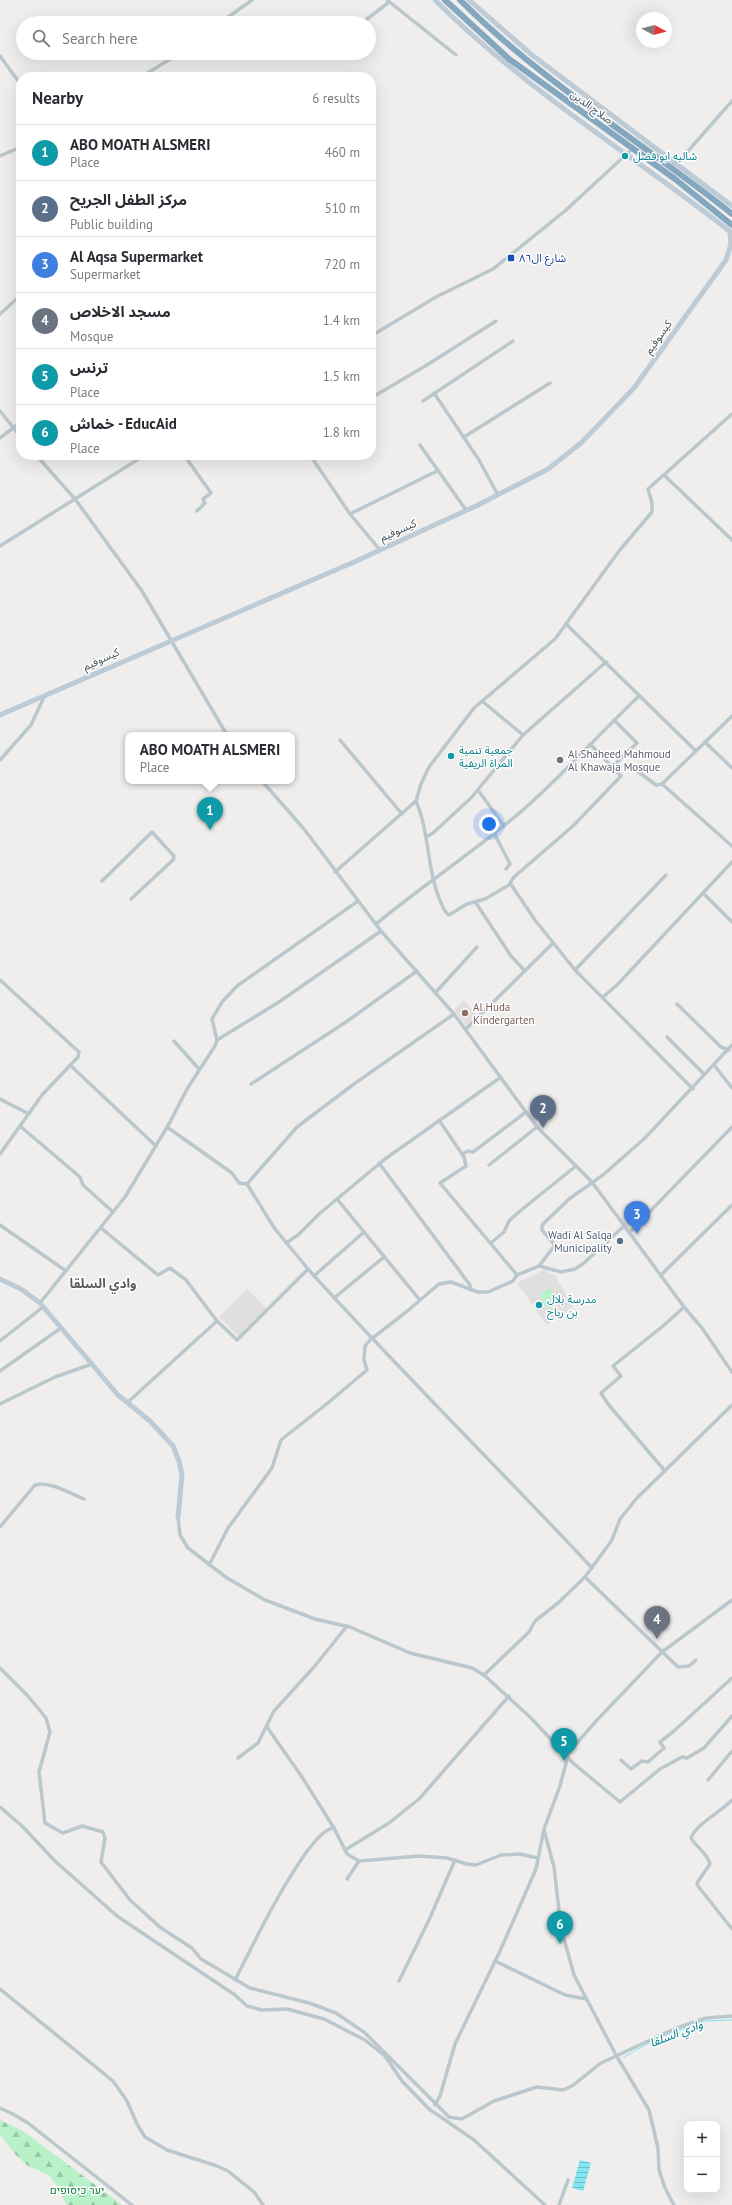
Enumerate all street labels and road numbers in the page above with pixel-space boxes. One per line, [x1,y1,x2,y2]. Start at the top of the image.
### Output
street label: صلاح الدين [567,87,616,128]
street label: كيسوفيم [641,317,677,358]
street label: كيسوفيم [378,516,420,546]
street label: كيسوفيم [81,644,123,675]

